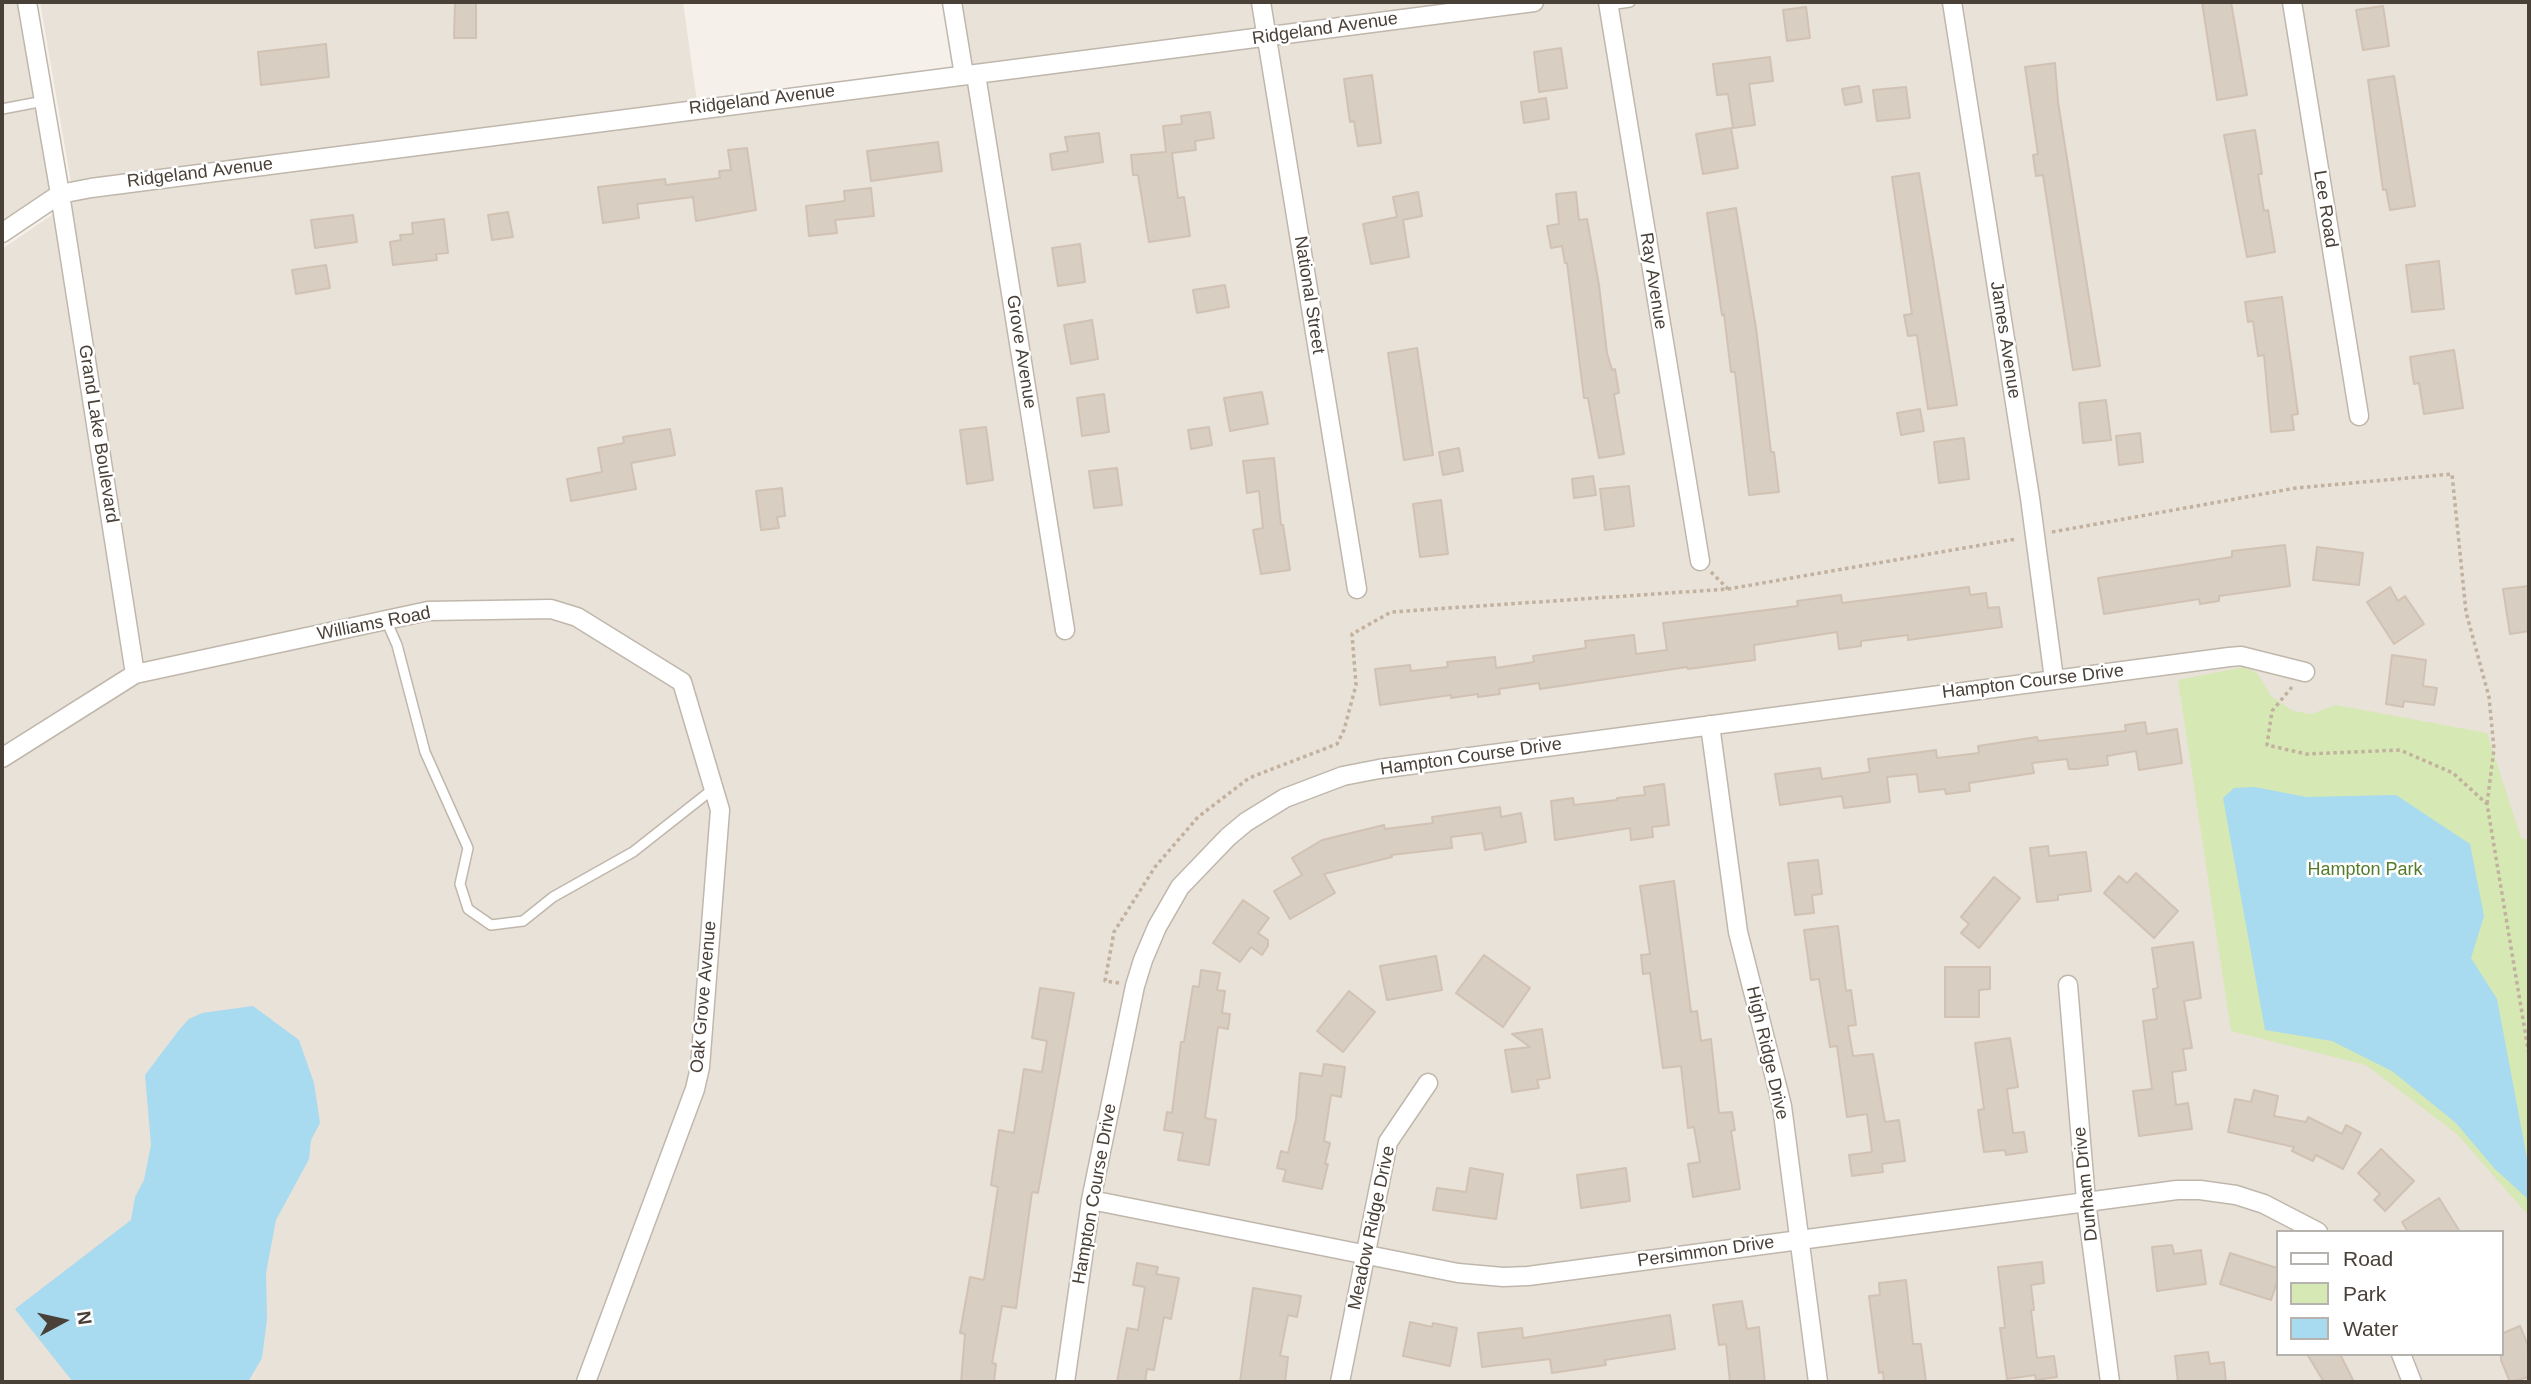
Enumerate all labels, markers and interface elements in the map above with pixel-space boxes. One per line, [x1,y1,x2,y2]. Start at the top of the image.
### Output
street label: Ridgeland Avenue [1251,8,1399,50]
street label: Ridgeland Avenue [688,80,836,120]
street label: Ridgeland Avenue [126,153,274,193]
street label: Lee Road [2308,169,2342,249]
street label: Ray Avenue [1635,231,1671,331]
street label: National Street [1289,235,1329,355]
street label: James Avenue [1985,280,2025,400]
street label: Grove Avenue [1001,294,1041,410]
street label: Grand Lake Boulevard [73,343,123,525]
street label: Williams Road [315,602,433,646]
street label: Hampton Course Drive [1941,660,2125,704]
street label: Hampton Course Drive [1379,734,1563,780]
park label: Hampton Park [2307,859,2423,881]
street label: Oak Grove Avenue [687,920,721,1074]
street label: High Ridge Drive [1741,984,1793,1122]
street label: Hampton Course Drive [1068,1102,1122,1286]
street label: Dunham Drive [2069,1126,2103,1242]
street label: Meadow Ridge Drive [1344,1144,1400,1312]
legend [2276,1230,2503,1356]
street label: Persimmon Drive [1636,1232,1776,1272]
text: Road [2343,1247,2393,1270]
text: Park [2343,1282,2386,1305]
north arrow [28,1286,98,1356]
text: N [73,1310,96,1326]
text: Water [2343,1317,2398,1340]

